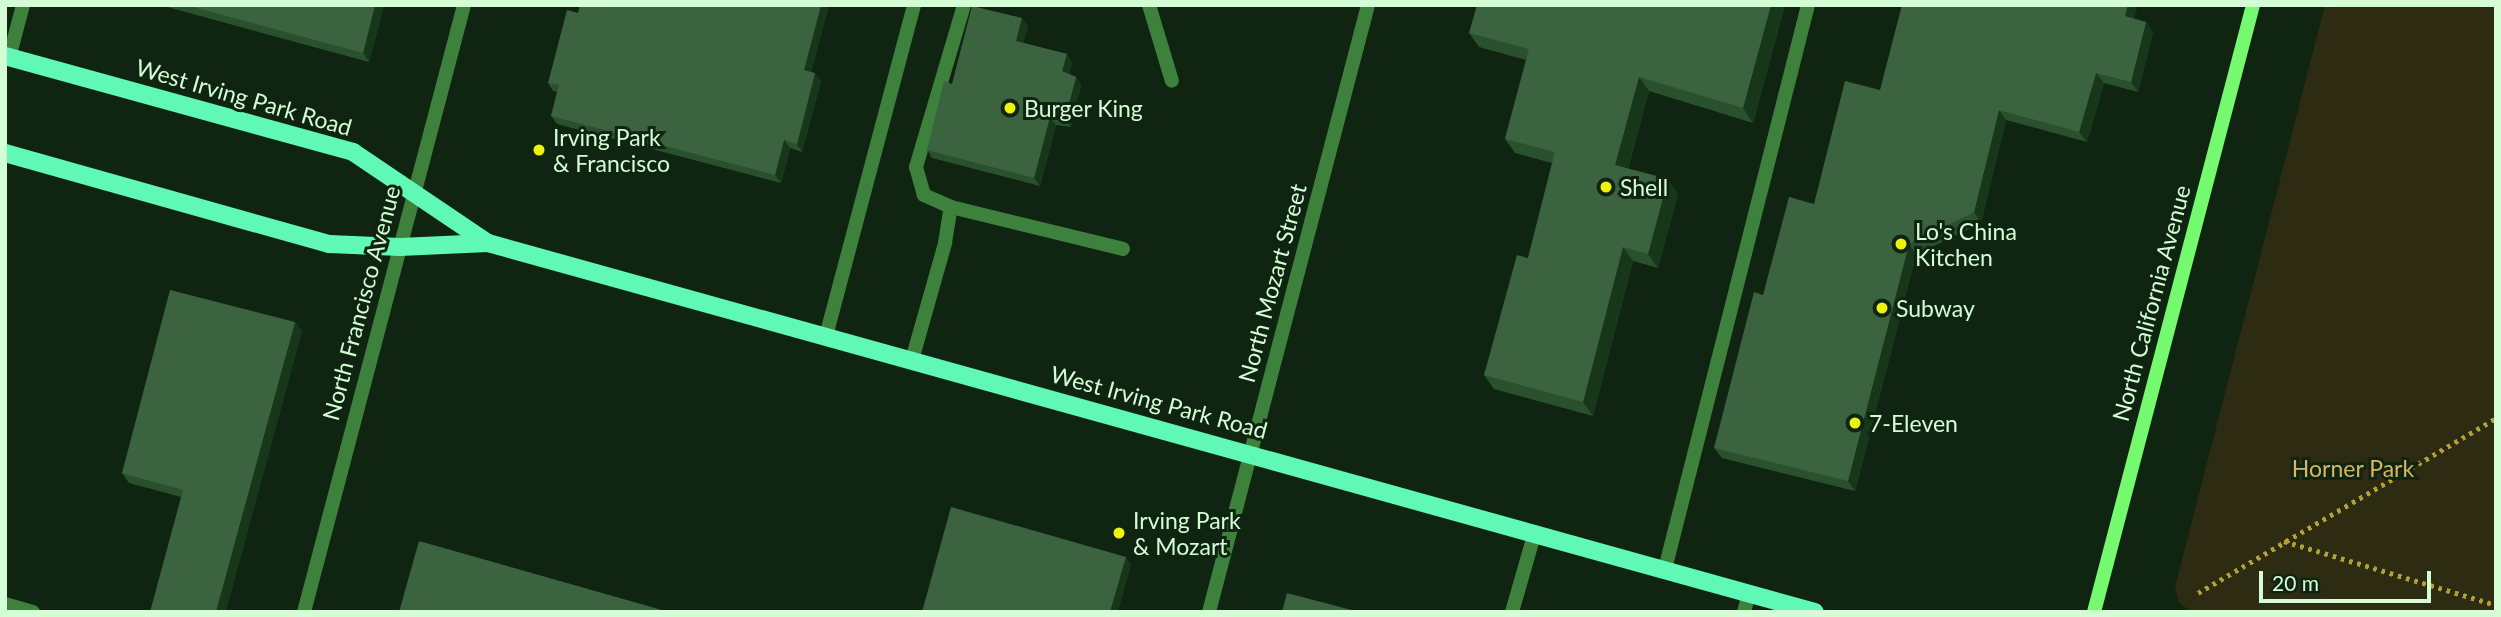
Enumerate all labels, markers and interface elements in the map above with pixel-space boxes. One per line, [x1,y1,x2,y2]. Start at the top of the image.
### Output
street label: West Irving Park Road [133,53,355,141]
place label: Burger King [1024,94,1143,122]
marker: Burger King [1002,100,1018,116]
place label: Irving Park & Francisco [553,123,670,177]
marker: Irving Park & Francisco [531,142,547,158]
place label: Shell [1620,173,1668,201]
marker: Shell [1598,179,1614,195]
street label: North Mozart Street [1232,181,1312,385]
street label: North California Avenue [2106,181,2196,425]
street label: North Francisco Avenue [316,182,406,424]
place label: Lo's China Kitchen [1915,217,2017,271]
marker: Lo's China Kitchen [1893,236,1909,252]
place label: Subway [1896,294,1975,322]
marker: Subway [1874,300,1890,316]
street label: West Irving Park Road [1048,360,1270,444]
place label: 7-Eleven [1869,409,1958,437]
marker: 7-Eleven [1847,415,1863,431]
park label: Horner Park [2292,454,2414,482]
place label: Irving Park & Mozart [1133,506,1241,560]
marker: Irving Park & Mozart [1111,525,1127,541]
scale bar [2263,558,2434,602]
text: 20 m [2272,570,2319,595]

